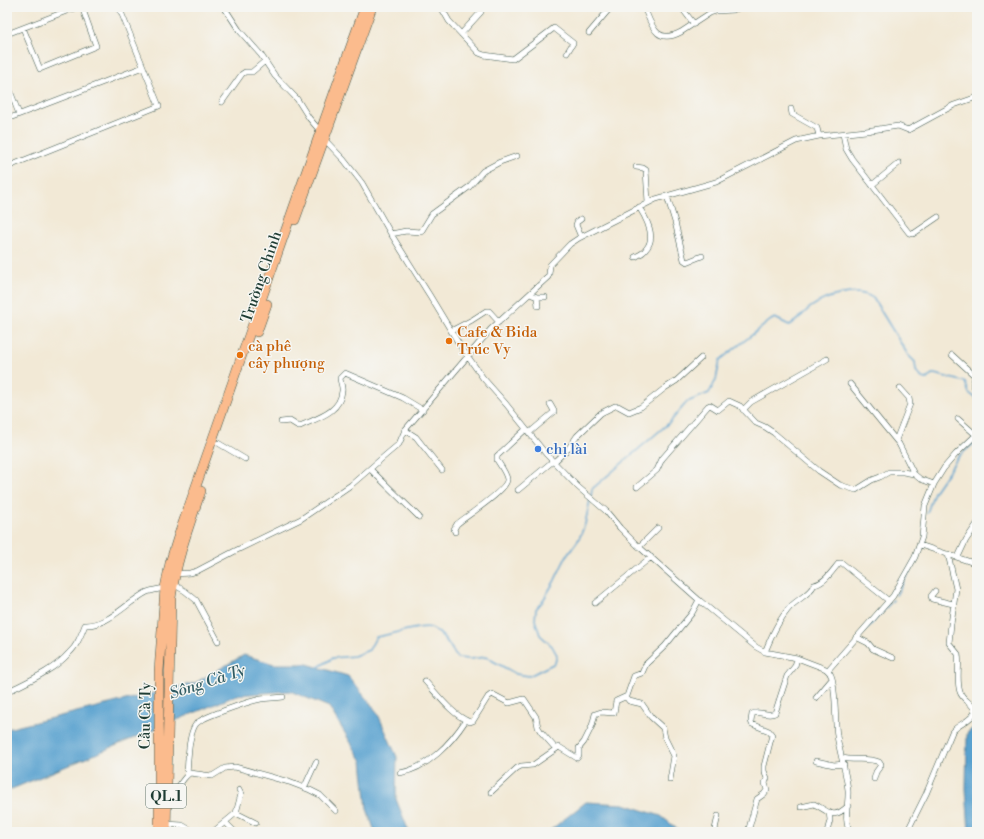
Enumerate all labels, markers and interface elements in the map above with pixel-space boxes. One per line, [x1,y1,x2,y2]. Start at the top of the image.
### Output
street label: Trường Chinh [237,229,286,325]
place label: Cafe & Bida Trúc Vy [457,323,538,359]
marker: Cafe & Bida Trúc Vy [444,336,454,346]
place label: cà phê cây phượng [248,337,325,373]
marker: cà phê cây phượng [235,350,245,360]
place label: chị lài [546,440,587,459]
marker: chị lài [533,444,543,454]
water label: Sông Cà Ty [167,660,248,704]
street label: Cầu Cà Ty [135,682,156,750]
road number: QL.1 [146,784,186,808]

